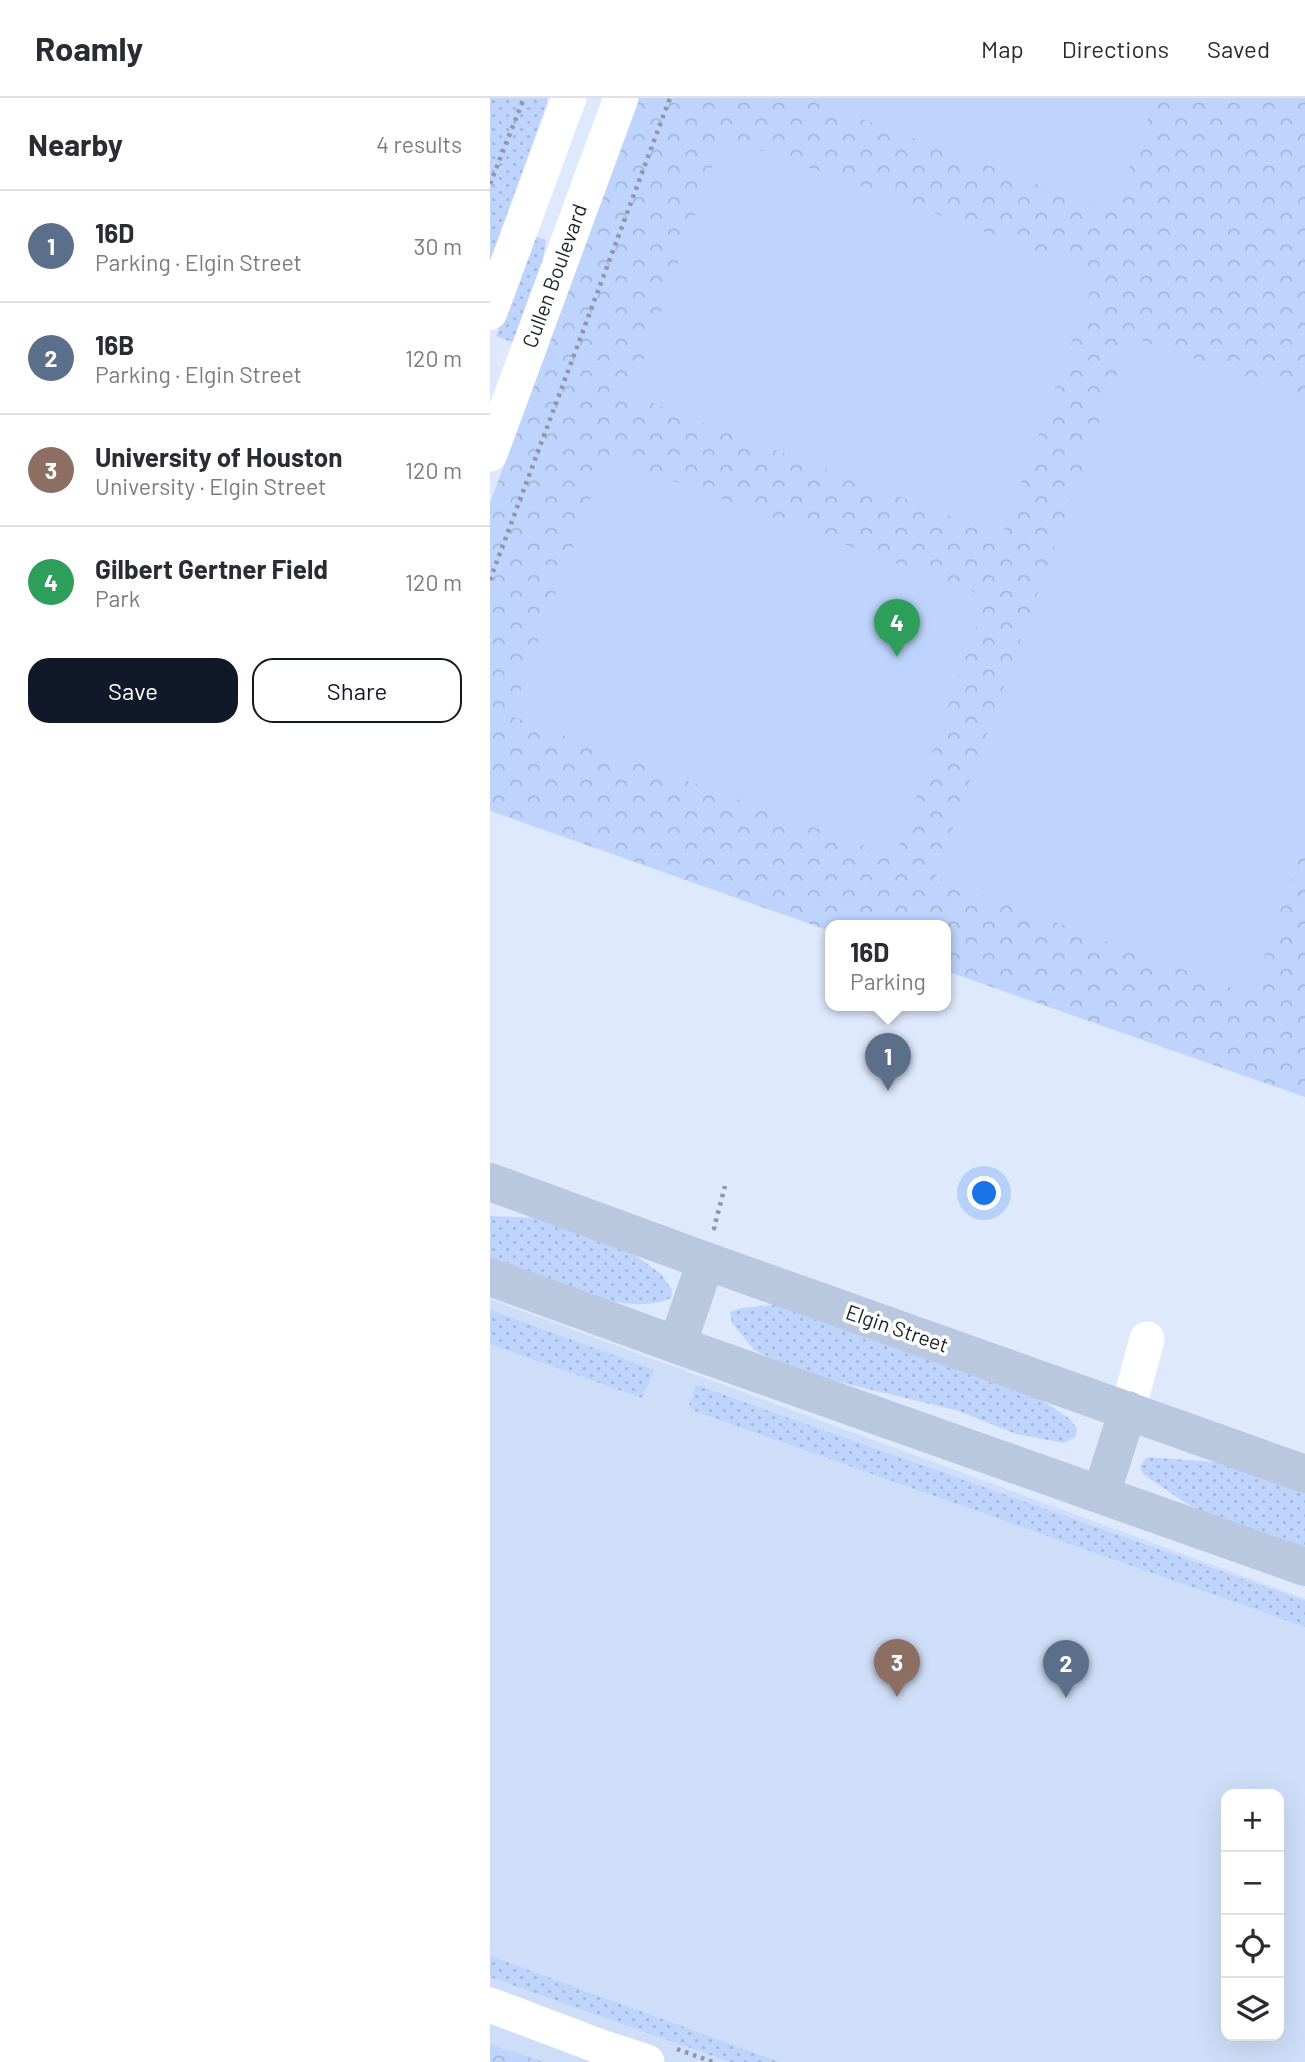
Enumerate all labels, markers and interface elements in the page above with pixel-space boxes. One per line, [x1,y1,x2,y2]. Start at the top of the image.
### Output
text: Roamly [35,28,143,68]
text: Map [981,34,1024,63]
text: Directions [1062,34,1169,63]
text: Saved [1207,34,1270,63]
text: Nearby [28,126,123,162]
text: 4 results [376,130,462,158]
street label: Cullen Boulevard [516,200,591,351]
text: 16D [95,217,134,248]
text: 1 [47,232,55,260]
text: 30 m [414,232,462,260]
text: Parking · Elgin Street [95,248,302,276]
text: 16B [95,329,134,360]
text: 2 [45,344,57,372]
text: 120 m [405,344,462,372]
text: Parking · Elgin Street [95,360,302,388]
text: University of Houston [95,441,342,472]
text: 3 [45,456,57,484]
text: 120 m [405,456,462,484]
text: University · Elgin Street [95,472,326,500]
text: Gilbert Gertner Field [95,553,328,584]
text: 4 [44,568,58,596]
text: 120 m [405,568,462,596]
text: Park [95,584,140,612]
pin: 4 [874,599,920,657]
button: Save [28,658,238,723]
button: Share [252,658,462,723]
popup [825,920,951,1011]
text: 16D [850,936,889,967]
text: Parking [850,967,926,995]
pin: 1 [865,1033,911,1091]
your location [967,1176,1001,1210]
street label: Elgin Street [843,1298,952,1357]
pin: 3 [874,1639,920,1697]
pin: 2 [1043,1640,1089,1698]
map controls [1221,1789,1284,2041]
button: + [1221,1789,1284,1852]
button: − [1221,1852,1284,1915]
button: locate [1221,1915,1284,1978]
button: layers [1221,1978,1284,2041]

